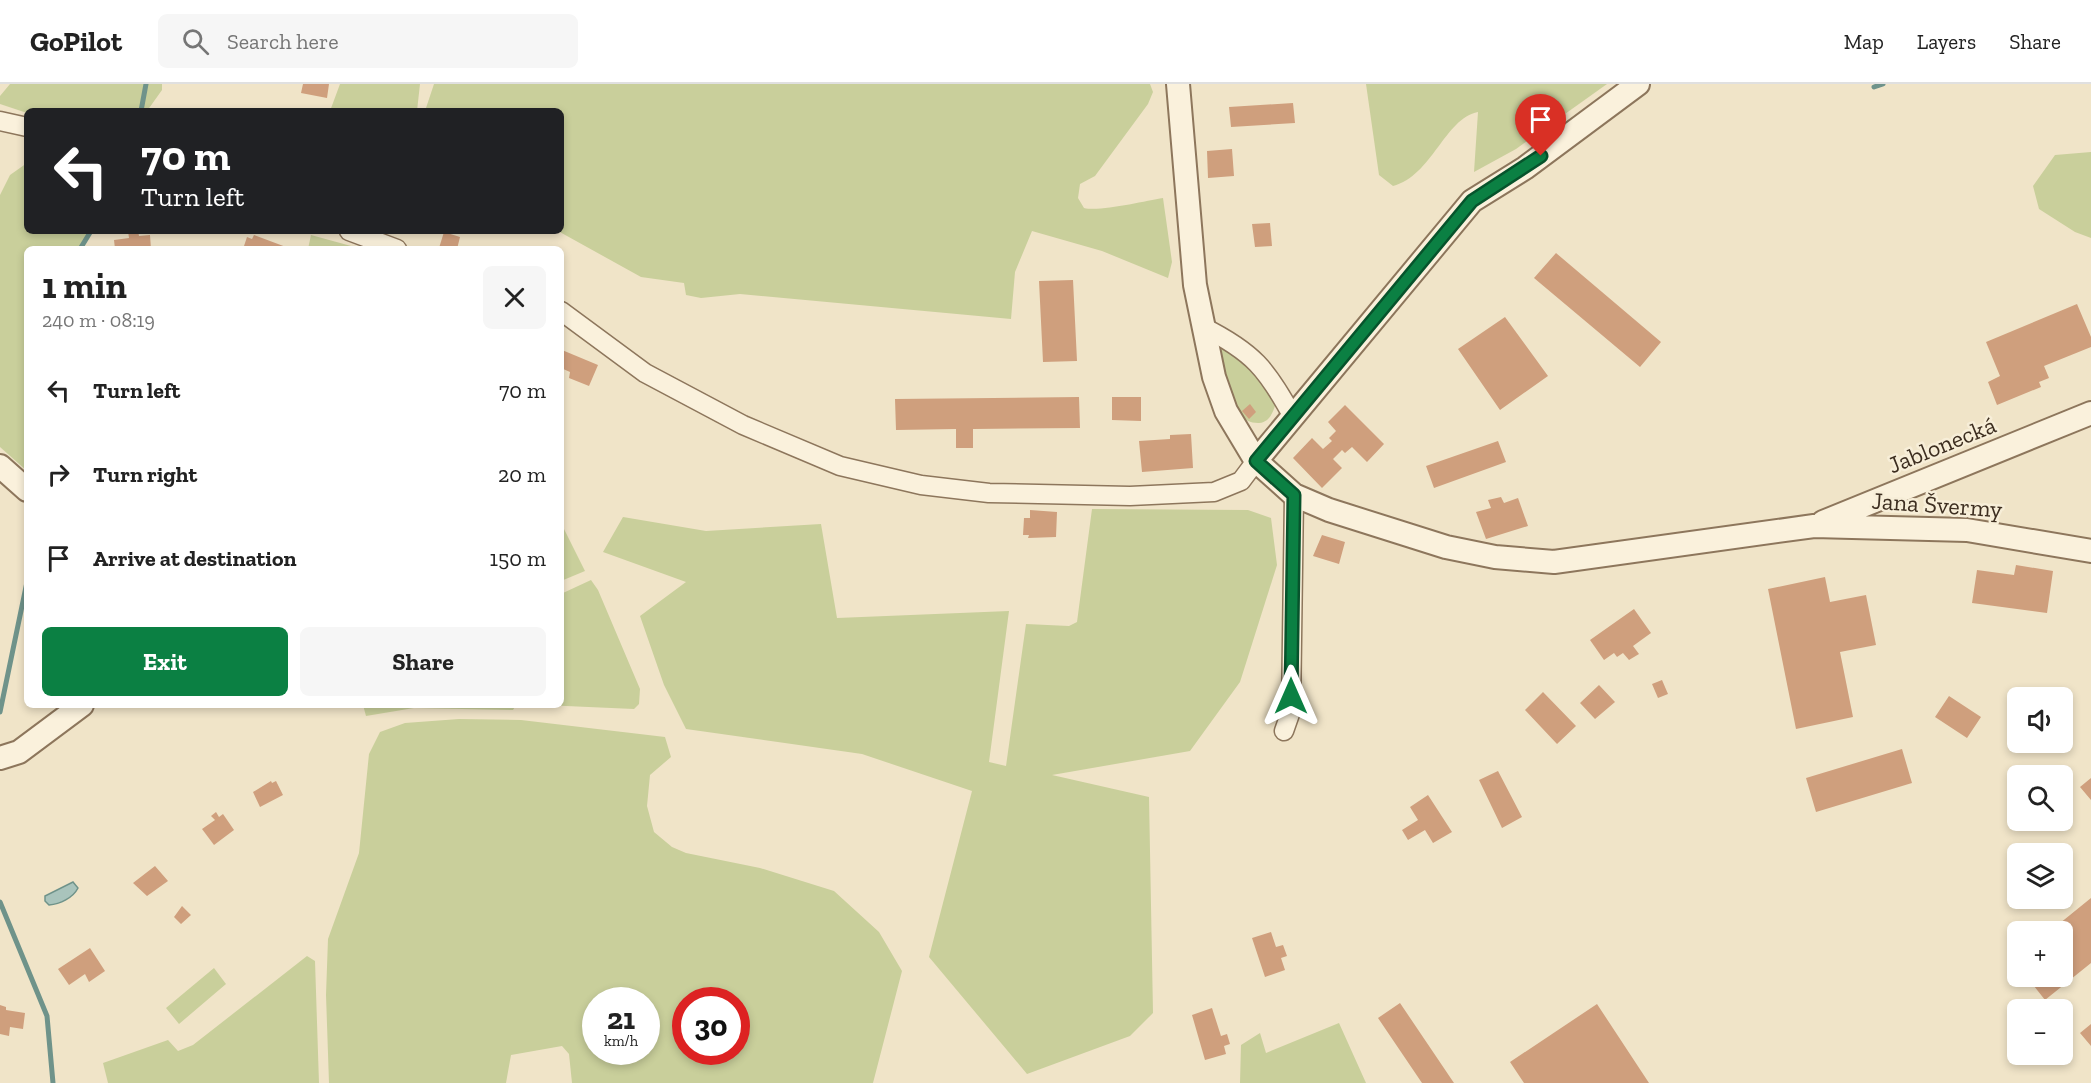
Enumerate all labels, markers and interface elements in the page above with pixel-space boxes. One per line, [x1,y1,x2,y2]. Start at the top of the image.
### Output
search box [158,14,578,68]
text: GoPilot [30,25,122,58]
icon: search [179,25,212,58]
text: Search here [227,28,338,55]
text: Map [1844,29,1884,54]
text: Layers [1917,29,1976,54]
text: Share [2009,29,2061,54]
pin [1515,94,1566,156]
icon: arrive [1524,103,1557,136]
text: 70 m [141,130,231,181]
icon: left [42,132,120,210]
text: Turn left [141,181,244,213]
text: 1 min [42,264,127,307]
button: close [483,266,546,329]
text: 240 m · 08:19 [42,308,155,332]
icon: left [42,374,75,407]
text: Turn left [93,377,180,404]
text: 70 m [499,377,546,404]
street label: Jablonecká [1884,410,2000,479]
icon: right [42,458,75,491]
text: Turn right [93,461,197,488]
text: 20 m [498,461,546,488]
street label: Jana Švermy [1871,485,2004,524]
icon: arrive [42,542,75,575]
text: Arrive at destination [93,545,296,572]
text: 150 m [490,545,546,572]
button: Exit [42,627,288,696]
button: Share [300,627,546,696]
position arrow [1259,664,1323,728]
map controls [2007,687,2073,1065]
button: sound [2007,687,2073,753]
button: search [2007,765,2073,831]
button: layers [2007,843,2073,909]
button: + [2007,921,2073,987]
speed limit sign: 30 [672,987,750,1065]
button: − [2007,999,2073,1065]
text: 21 [607,1001,635,1037]
text: km/h [604,1032,638,1050]

